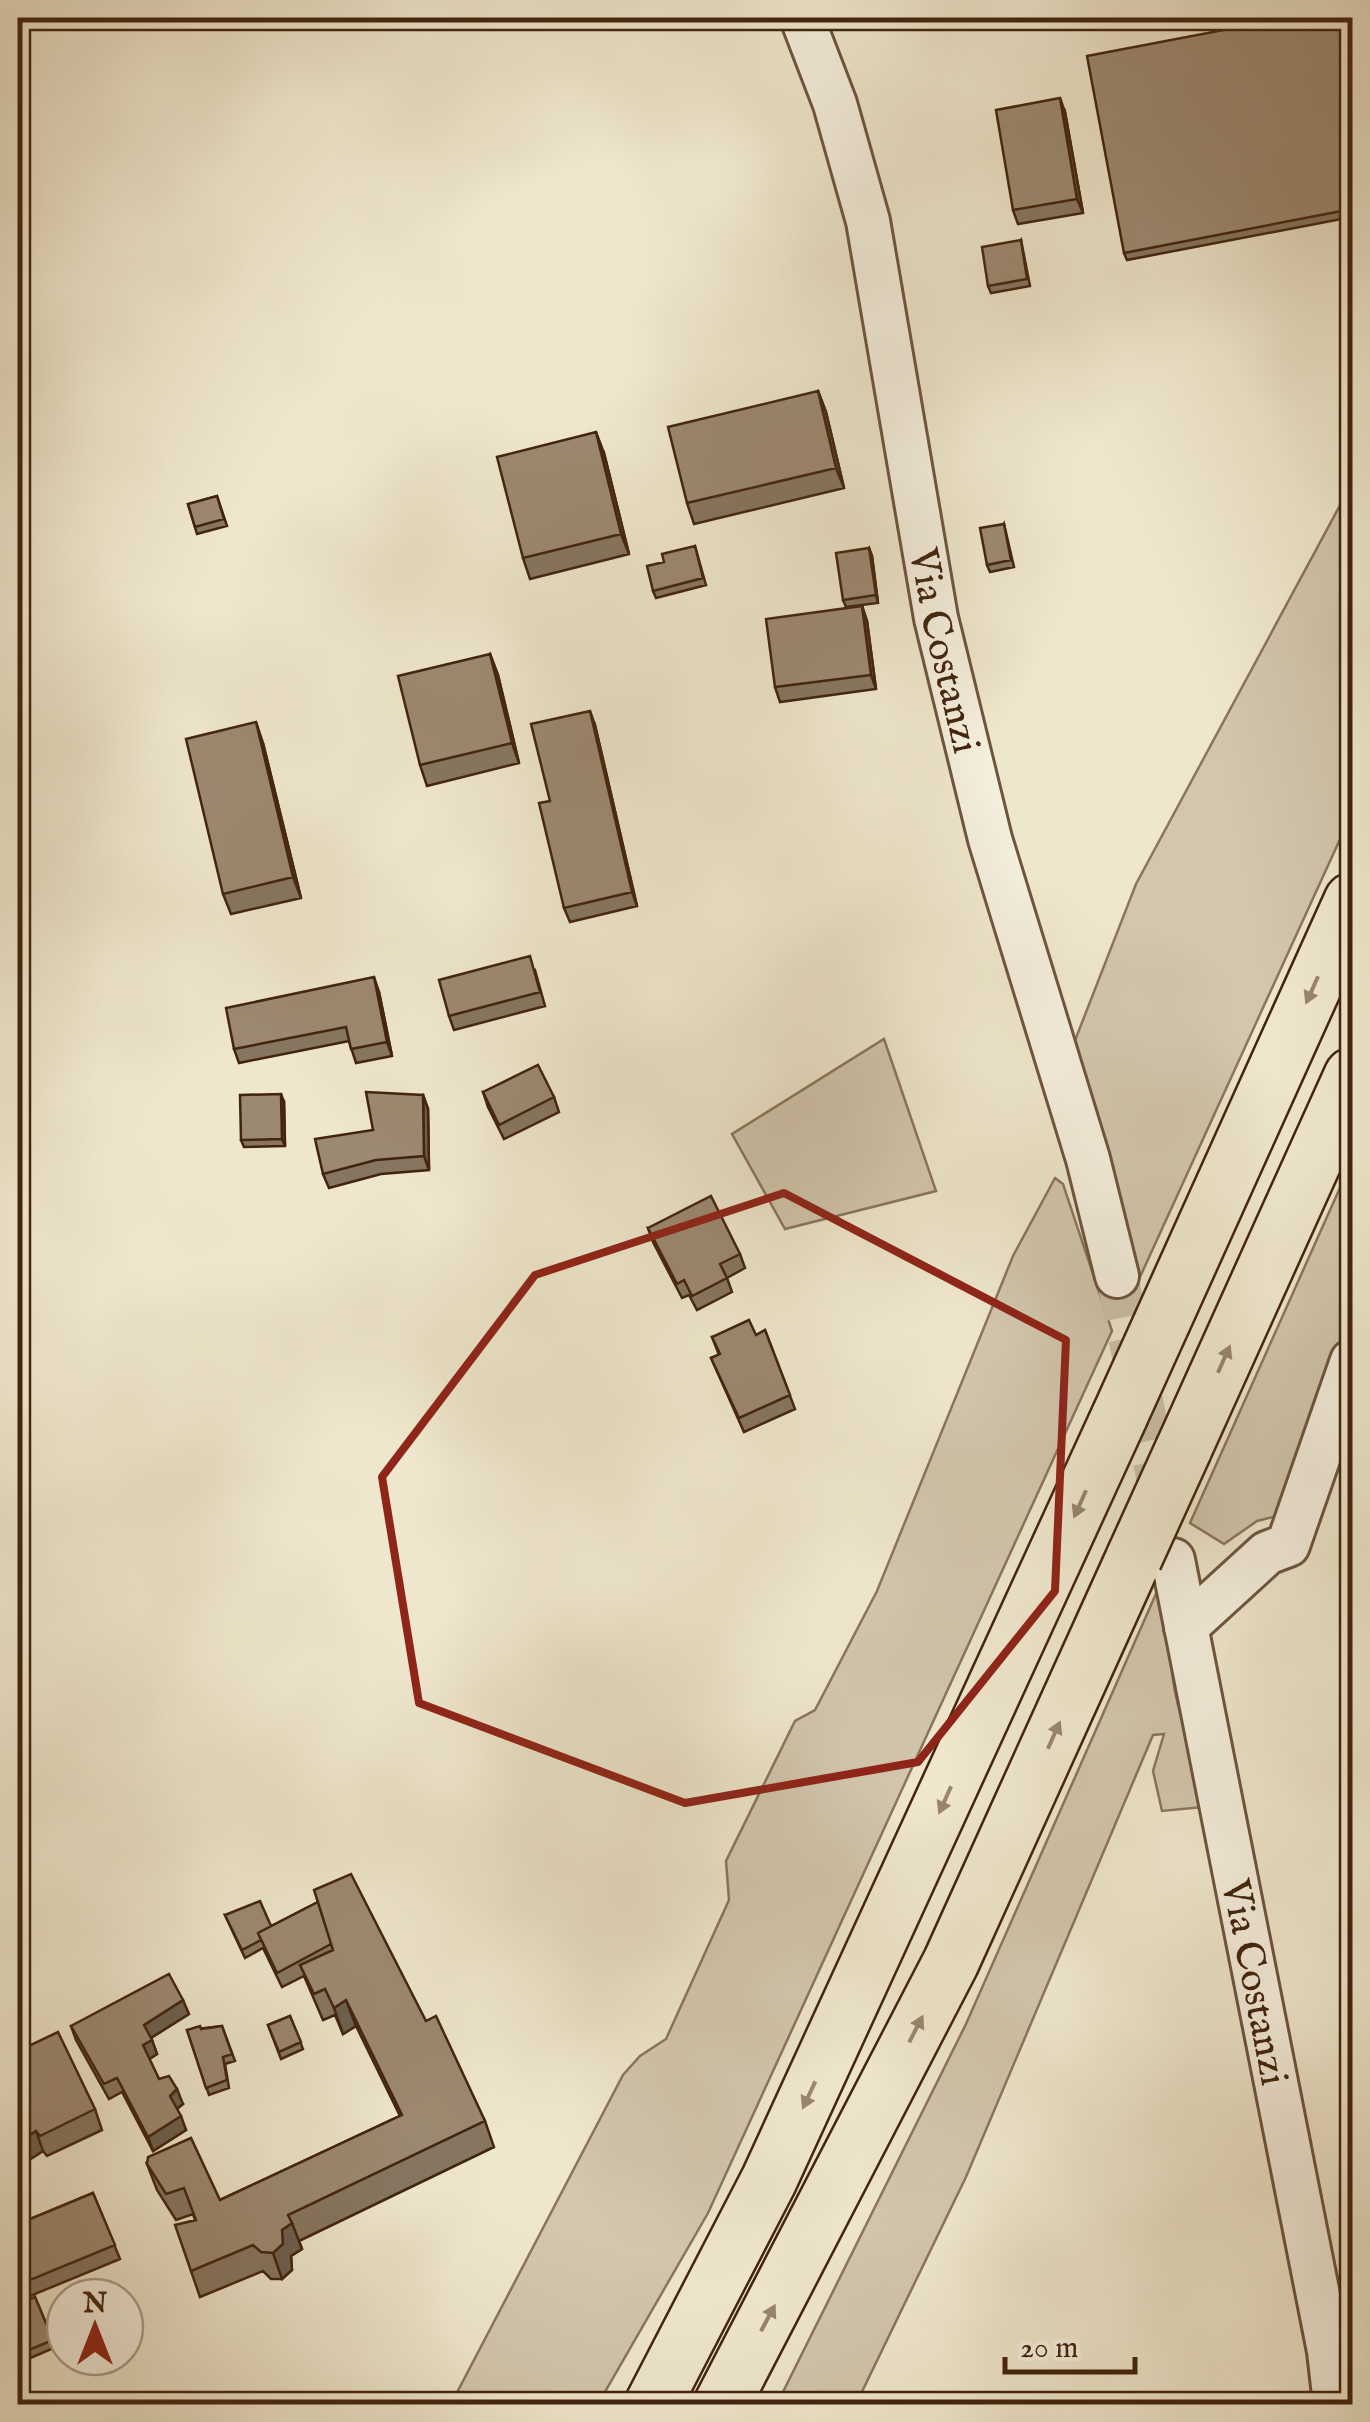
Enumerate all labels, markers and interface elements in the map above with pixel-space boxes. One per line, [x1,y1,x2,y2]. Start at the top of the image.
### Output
street label: Via Costanzi [895,544,990,759]
one-way arrow [1304,975,1320,1005]
one-way arrow [1216,1344,1233,1373]
one-way arrow [1071,1490,1088,1519]
one-way arrow [1046,1720,1062,1750]
one-way arrow [937,1786,954,1815]
street label: Via Costanzi [1207,1874,1298,2090]
one-way arrow [907,2015,924,2044]
one-way arrow [801,2081,818,2110]
north arrow [45,2277,145,2377]
text: N [82,2287,107,2322]
one-way arrow [759,2304,776,2333]
scale bar [1005,2312,1135,2374]
text: 20 m [1020,2330,1079,2368]

